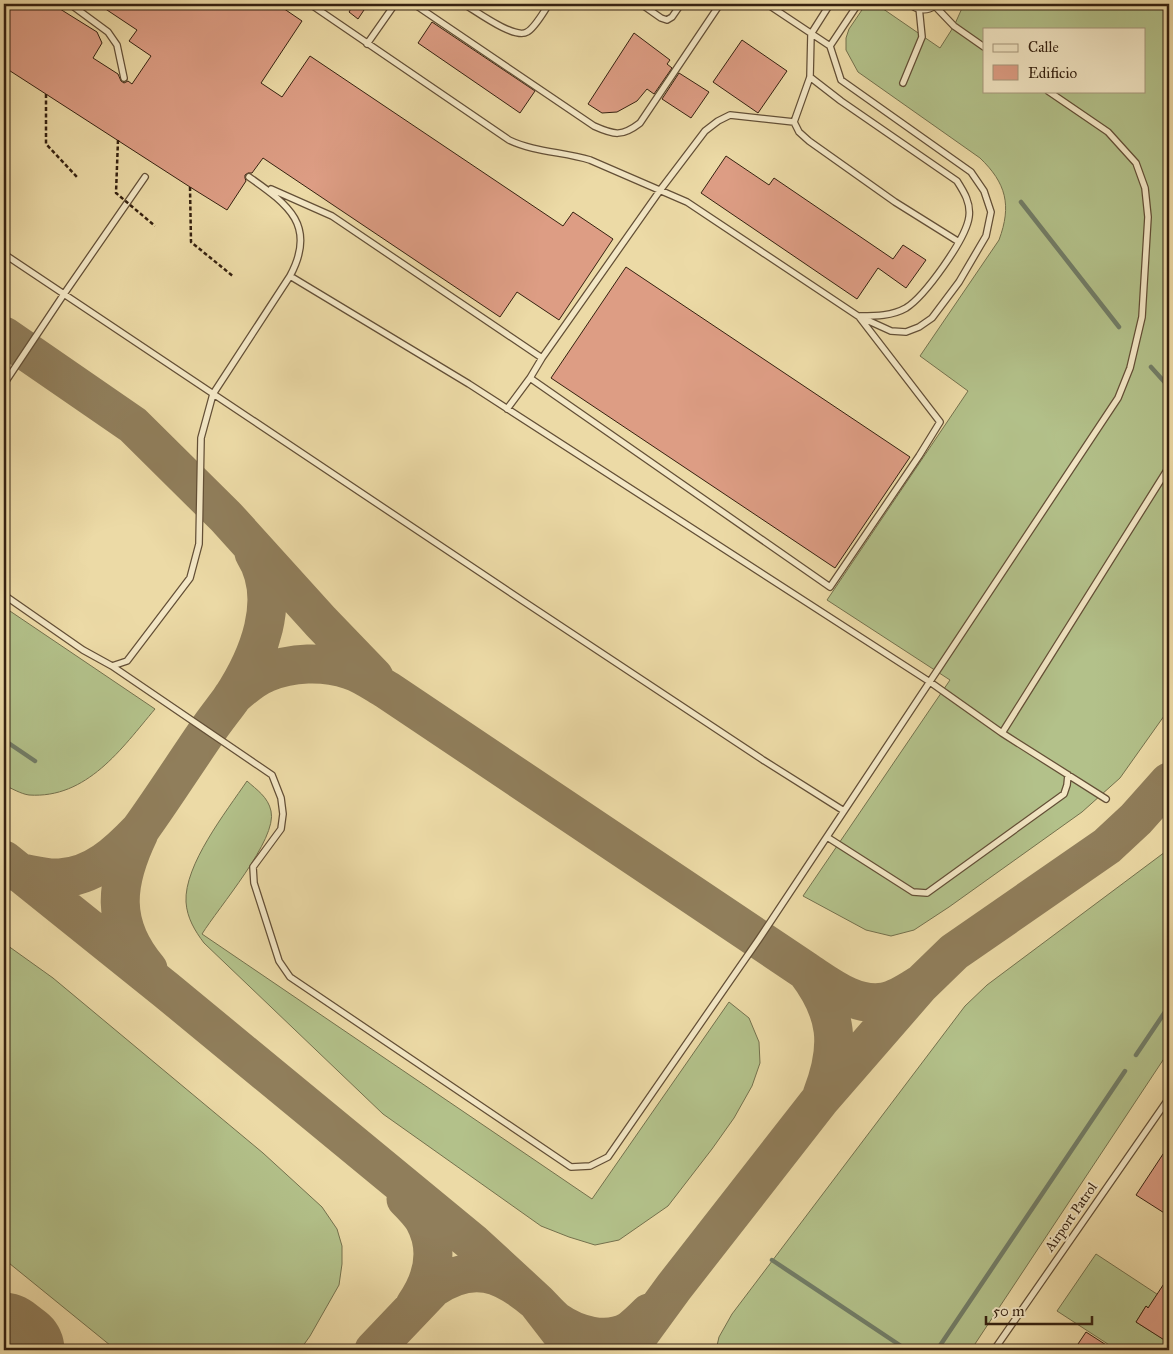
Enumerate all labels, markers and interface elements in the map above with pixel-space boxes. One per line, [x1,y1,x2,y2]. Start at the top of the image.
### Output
legend [983,28,1146,92]
text: Calle [1028,38,1059,56]
text: Edificio [1028,64,1077,82]
street label: Airport Patrol [1040,1179,1101,1256]
scale bar [986,1294,1092,1326]
text: 50 m [993,1302,1025,1320]

